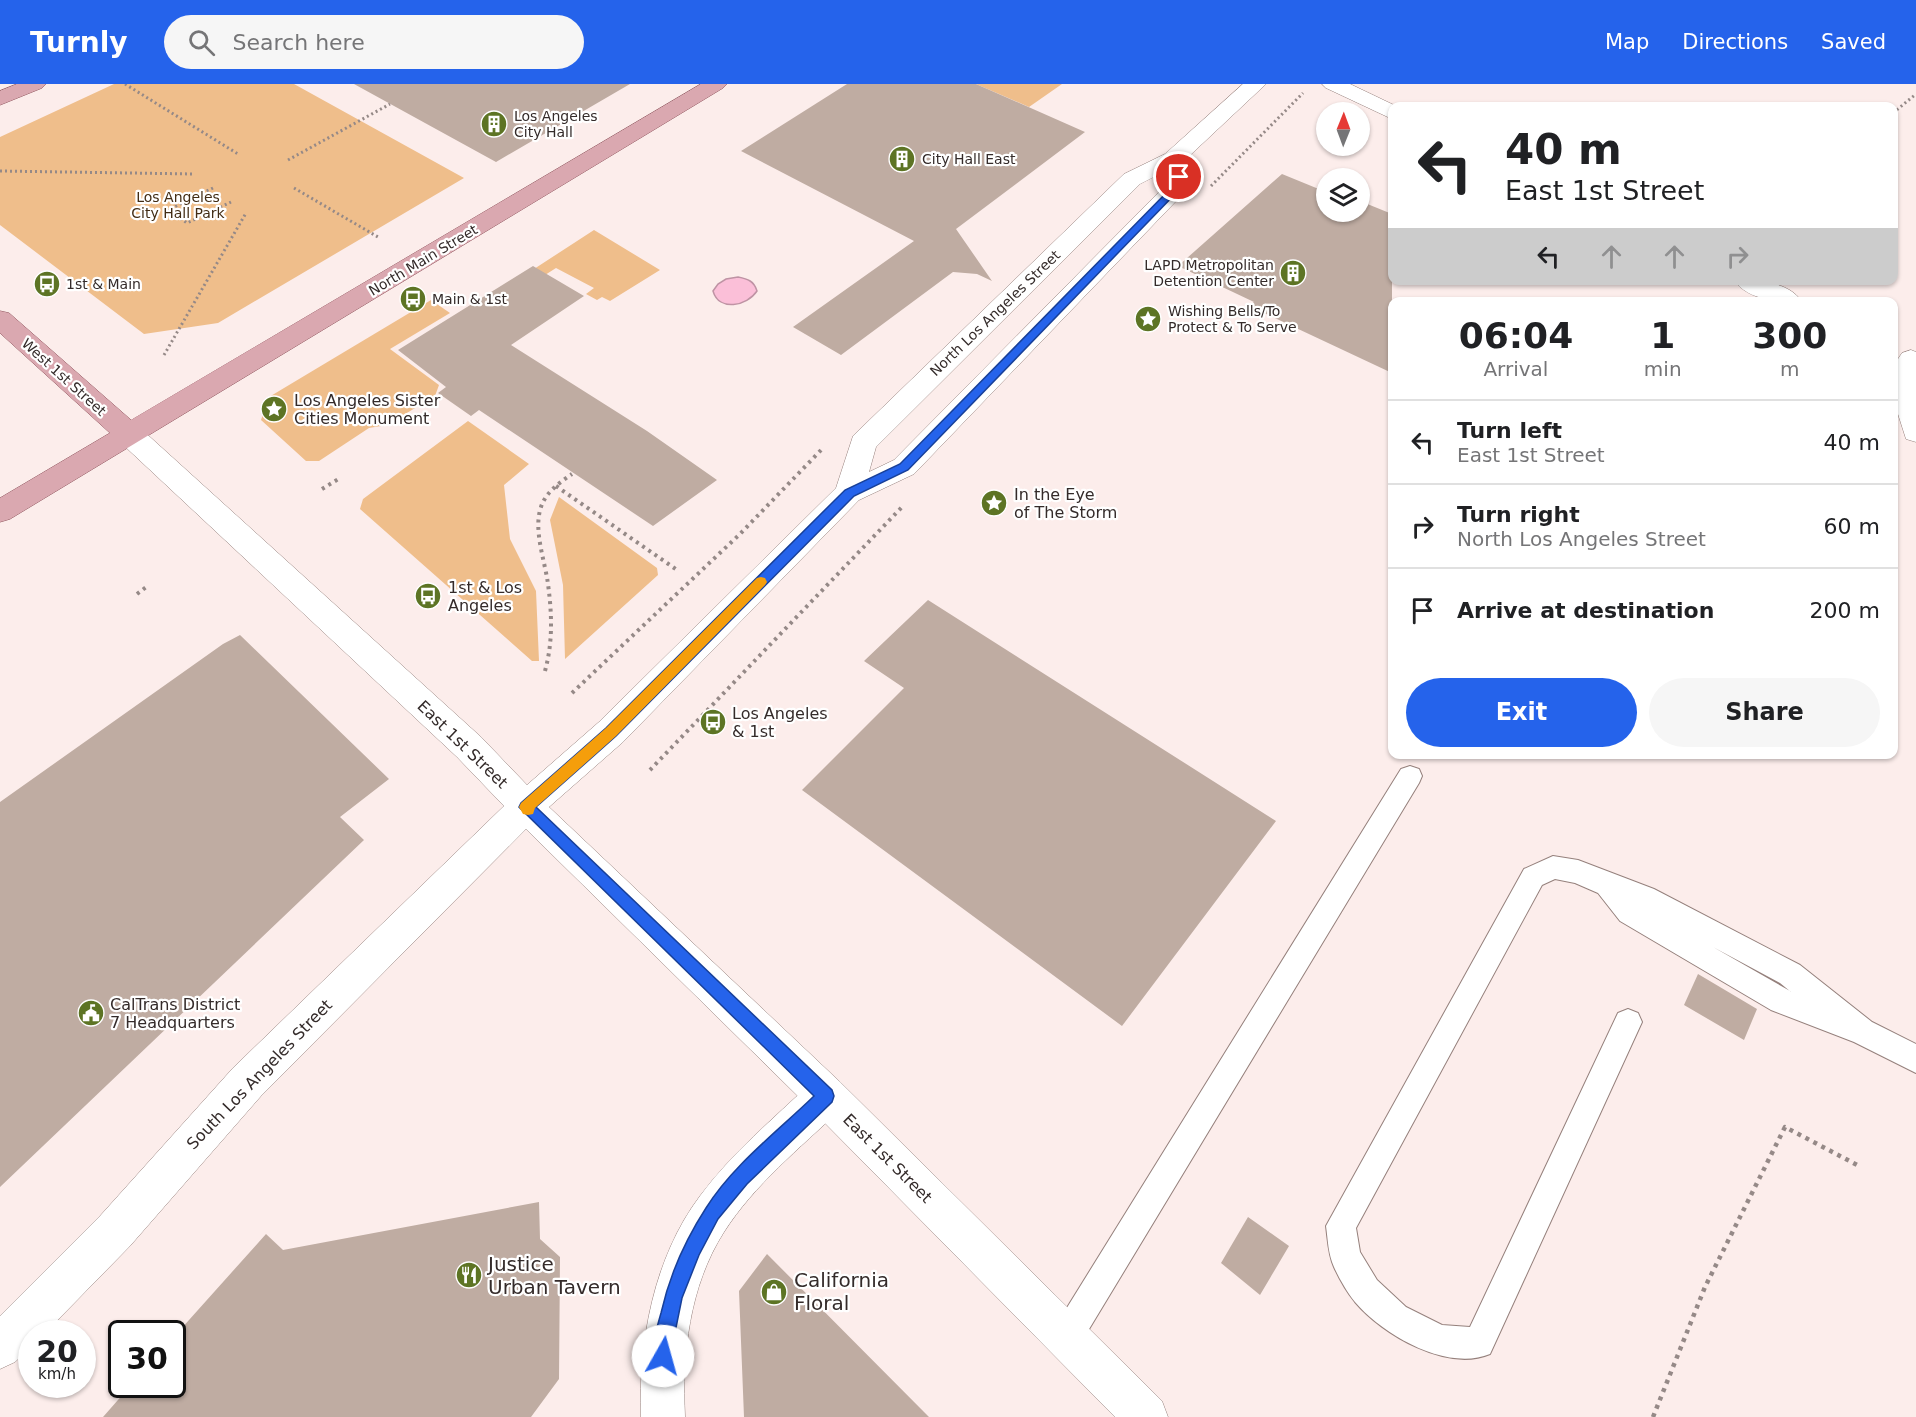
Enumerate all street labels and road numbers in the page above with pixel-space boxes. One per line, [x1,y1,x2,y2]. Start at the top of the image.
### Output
street label: North Main Street [366,221,481,299]
street label: North Los Angeles Street [927,246,1064,379]
street label: West 1st Street [19,335,110,419]
street label: East 1st Street [414,697,512,792]
street label: South Los Angeles Street [183,996,336,1153]
street label: East 1st Street [839,1110,936,1207]

